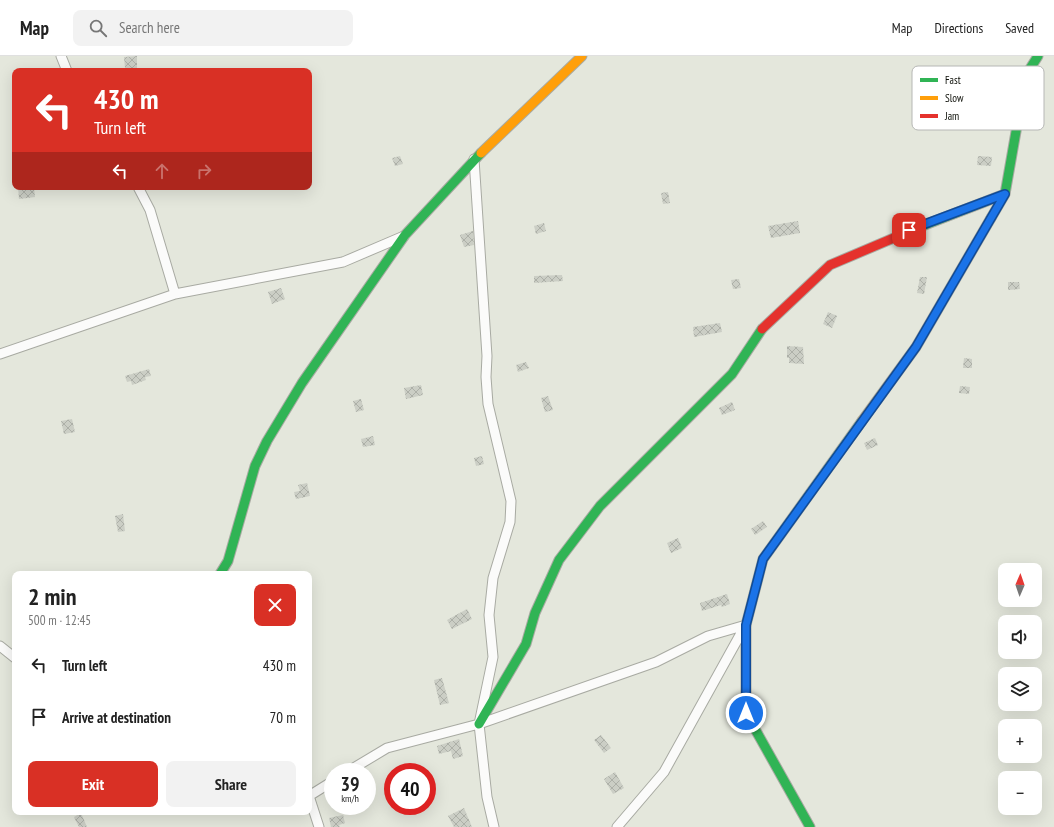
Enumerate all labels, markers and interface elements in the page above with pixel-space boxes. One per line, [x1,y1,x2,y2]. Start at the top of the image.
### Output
search box [73,10,353,46]
text: Map [20,16,49,40]
icon: search [87,17,109,39]
text: Search here [119,18,180,37]
text: Map [892,19,912,37]
text: Directions [934,19,983,37]
text: Saved [1005,19,1034,37]
legend [912,66,1044,130]
text: Fast [945,73,961,87]
text: 430 m [94,80,158,117]
icon: left [28,84,80,136]
text: Slow [945,91,964,105]
text: Jam [944,109,959,123]
text: Turn left [94,116,146,139]
icon: left [109,160,131,182]
icon: ahead [151,160,173,182]
icon: right [193,160,215,182]
pin [892,213,926,247]
icon: arrive [898,219,920,241]
north arrow [998,563,1042,607]
map controls [998,563,1042,815]
text: 2 min [28,581,76,612]
button: close [254,584,296,626]
text: 500 m · 12:45 [28,612,91,629]
button: sound [998,615,1042,659]
icon: left [28,654,50,676]
text: Turn left [62,656,107,675]
text: 430 m [263,656,296,675]
button: layers [998,667,1042,711]
position arrow [725,692,767,734]
icon: arrive [28,706,50,728]
text: Arrive at destination [62,708,171,727]
text: 70 m [270,708,296,727]
button: + [998,719,1042,763]
button: Exit [28,761,158,807]
button: Share [166,761,296,807]
speed limit sign: 40 [384,763,436,815]
text: 39 [340,771,360,797]
button: − [998,771,1042,815]
text: km/h [341,792,359,805]

